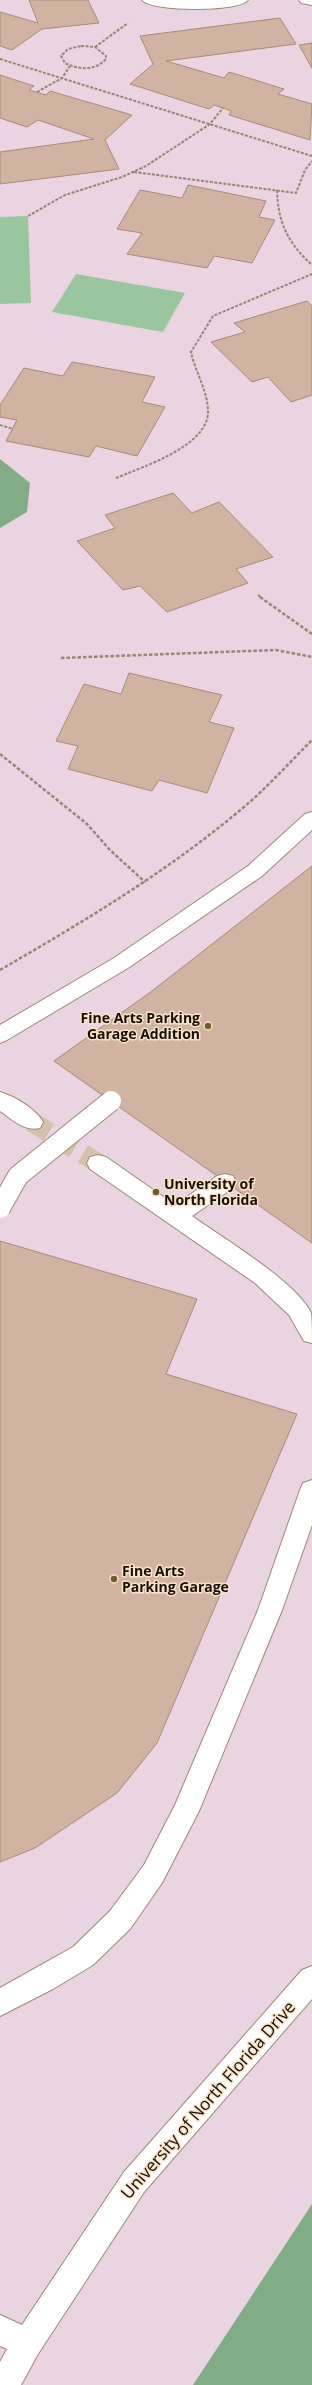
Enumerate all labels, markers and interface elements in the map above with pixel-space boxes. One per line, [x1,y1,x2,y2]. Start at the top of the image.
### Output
place label: Fine Arts Parking Garage Addition [81,1008,200,1043]
marker: Fine Arts Parking Garage Addition [203,1021,213,1031]
place label: University of North Florida [164,1174,258,1209]
marker: University of North Florida [151,1187,161,1197]
place label: Fine Arts Parking Garage [122,1561,229,1596]
marker: Fine Arts Parking Garage [109,1574,119,1584]
street label: University of North Florida Drive [115,1996,300,2203]

